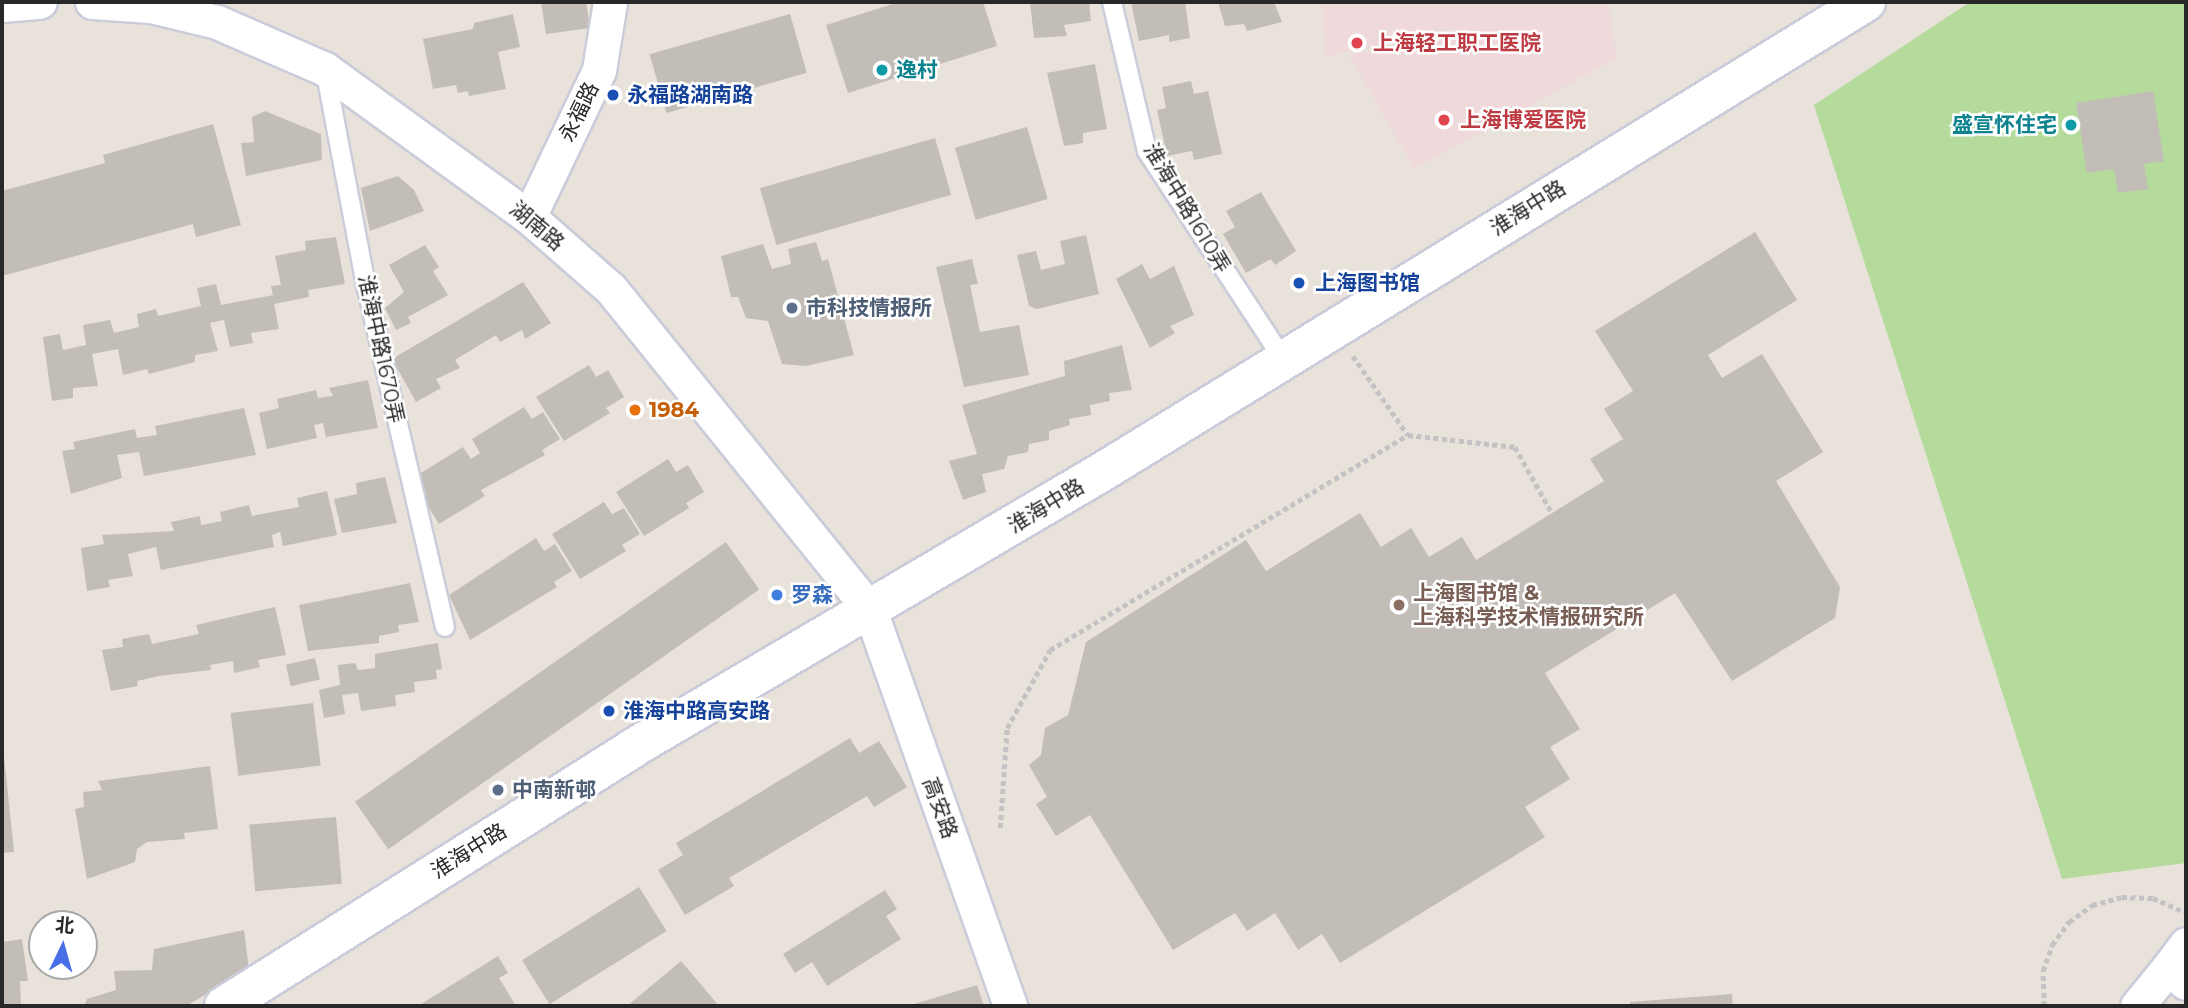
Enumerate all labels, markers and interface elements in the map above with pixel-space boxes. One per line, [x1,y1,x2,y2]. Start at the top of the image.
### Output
place label: 上海轻工职工医院 [1373,30,1541,56]
marker: 上海轻工职工医院 [1347,33,1367,53]
place label: 逸村 [896,57,938,83]
marker: 逸村 [874,62,890,78]
street label: 永福路 [554,78,604,146]
place label: 永福路湖南路 [627,82,753,108]
marker: 永福路湖南路 [605,87,621,103]
place label: 上海博爱医院 [1460,107,1586,133]
marker: 上海博爱医院 [1434,110,1454,130]
place label: 盛宣怀住宅 [1952,112,2057,138]
marker: 盛宣怀住宅 [2063,117,2079,133]
street label: 淮海中路1610弄 [1138,139,1236,277]
street label: 淮海中路 [1486,175,1570,241]
street label: 湖南路 [505,196,569,256]
place label: 上海图书馆 [1315,270,1420,296]
street label: 淮海中路1670弄 [353,273,409,425]
marker: 上海图书馆 [1289,273,1309,293]
place label: 市科技情报所 [806,295,932,321]
marker: 市科技情报所 [784,300,800,316]
place label: 1984 [649,397,699,423]
marker: 1984 [627,402,643,418]
street label: 淮海中路 [1004,474,1088,538]
place label: 上海图书馆 & 上海科学技术情报研究所 [1413,580,1644,630]
place label: 罗森 [791,582,833,608]
marker: 罗森 [769,587,785,603]
marker: 上海图书馆 & 上海科学技术情报研究所 [1391,597,1407,613]
place label: 淮海中路高安路 [623,698,770,724]
marker: 淮海中路高安路 [601,703,617,719]
street label: 高安路 [917,774,963,842]
place label: 中南新邨 [512,777,596,803]
marker: 中南新邨 [490,782,506,798]
street label: 淮海中路 [427,818,511,884]
north arrow [28,910,98,980]
text: 北 [54,913,75,938]

